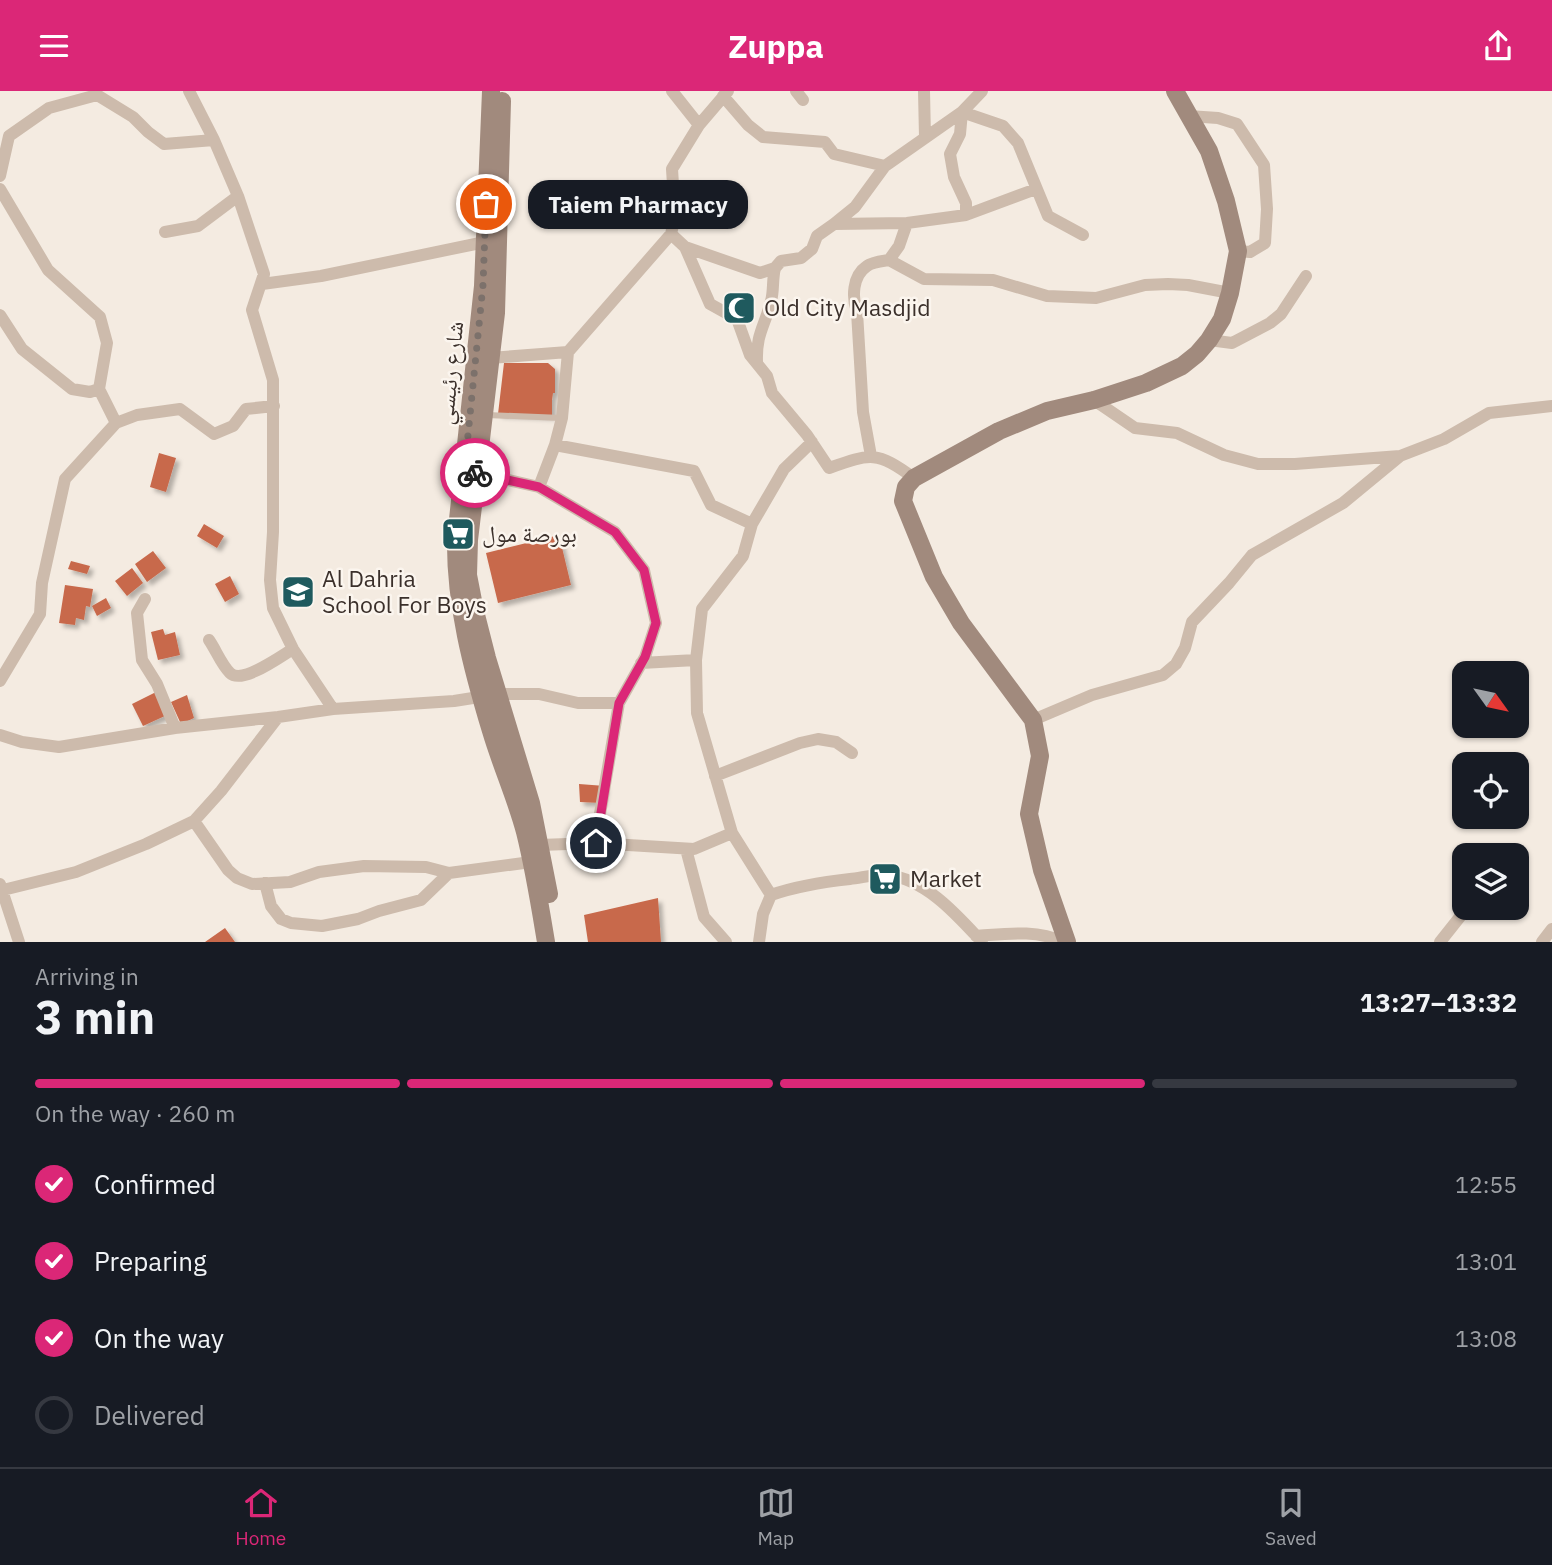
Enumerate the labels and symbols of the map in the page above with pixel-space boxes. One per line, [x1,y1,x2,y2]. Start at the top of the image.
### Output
pin [456,174,516,234]
callout: Taiem Pharmacy [528,179,748,229]
mosque icon: Old City Masdjid [720,289,758,327]
place label: Old City Masdjid [764,292,931,322]
street label: شارع رئيسي [429,320,474,427]
courier [440,438,510,508]
supermarket icon: بورصة مول [439,515,477,553]
place label: بورصة مول [482,518,577,548]
place label: Al Dahria School For Boys [322,563,487,619]
school or university icon: Al Dahria School For Boys [279,573,317,611]
north arrow [1452,661,1530,739]
pin [566,813,626,873]
supermarket icon: Market [866,860,904,898]
place label: Market [910,863,982,893]

